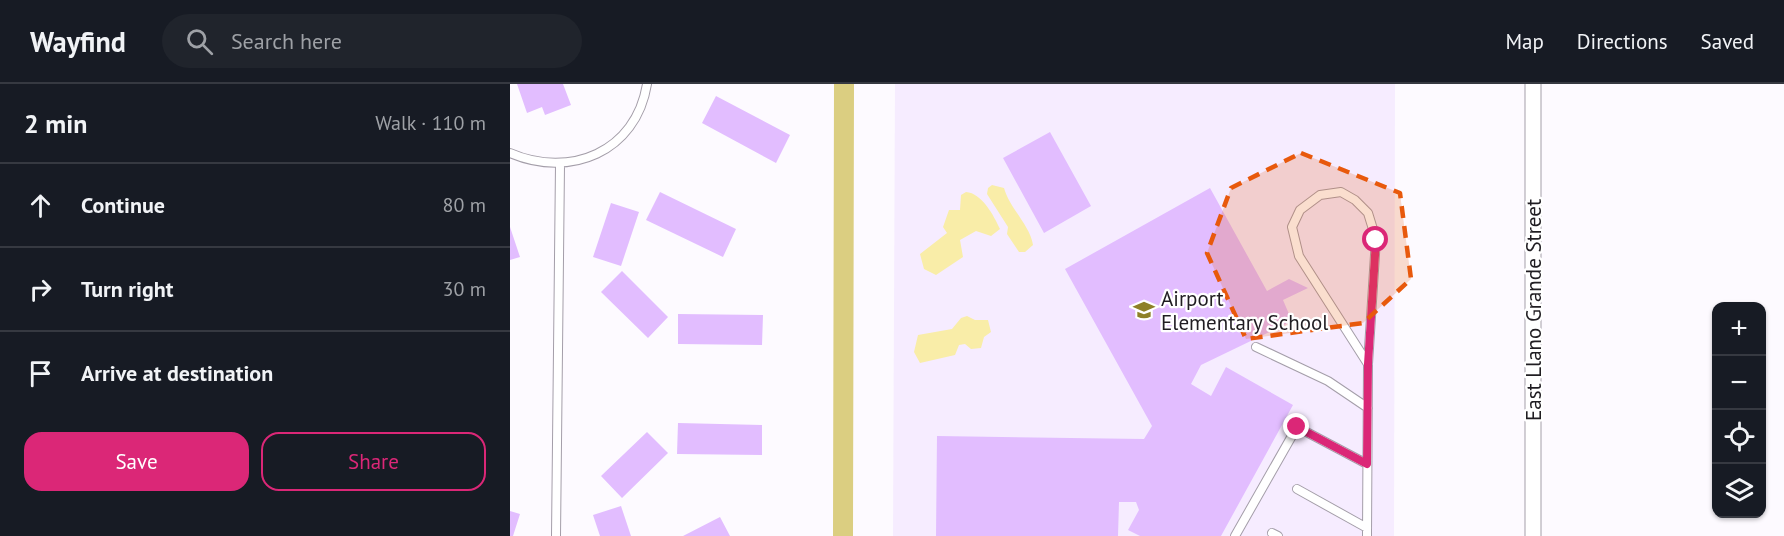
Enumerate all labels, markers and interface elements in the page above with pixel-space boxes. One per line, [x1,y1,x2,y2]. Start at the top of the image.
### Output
search box [162,14,582,68]
text: Wayfind [30,23,126,60]
icon: search [183,25,216,58]
text: Search here [231,27,342,55]
text: Map [1505,28,1544,55]
text: Directions [1577,28,1668,55]
text: Saved [1701,28,1754,55]
text: 2 min [24,107,87,140]
text: Walk · 110 m [375,110,486,136]
icon: ahead [24,189,57,222]
text: Continue [81,191,165,219]
text: 80 m [443,192,486,218]
street label: East Llano Grande Street [1520,199,1547,421]
route start [1362,226,1388,252]
icon: right [24,273,57,306]
text: Turn right [81,275,173,303]
text: 30 m [443,276,486,302]
place label: Airport Elementary School [1161,285,1328,336]
school or university icon: Airport Elementary School [1132,298,1156,322]
map controls [1712,302,1766,518]
button: + [1712,302,1766,356]
button: − [1712,356,1766,410]
icon: arrive [24,357,57,390]
text: Arrive at destination [81,359,273,387]
button: locate [1712,410,1766,464]
route end [1283,413,1309,439]
button: Save [24,432,249,491]
button: Share [261,432,486,491]
button: layers [1712,464,1766,518]

